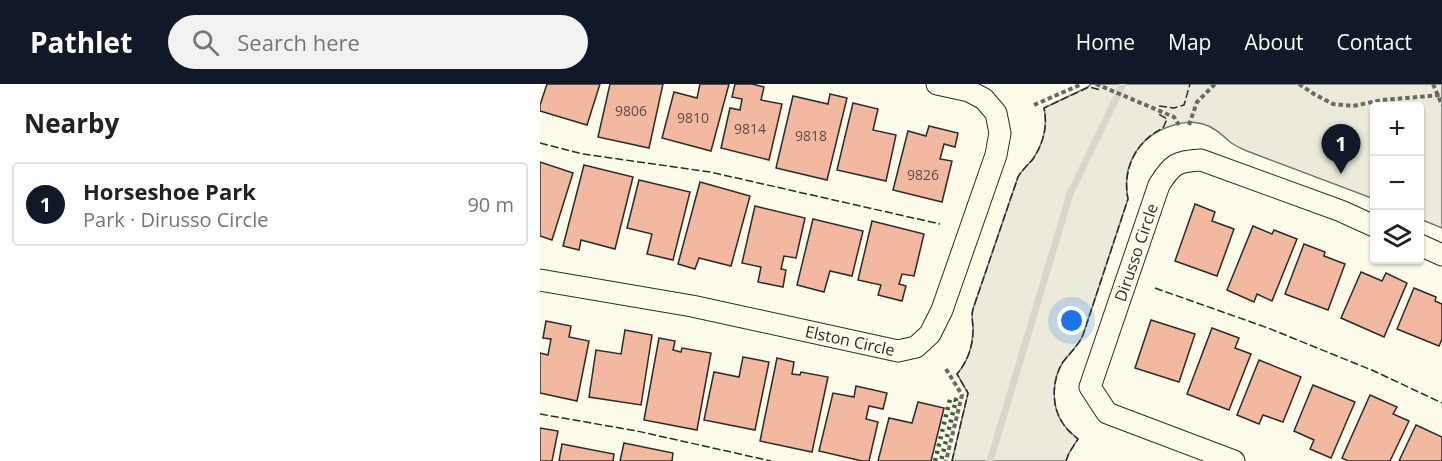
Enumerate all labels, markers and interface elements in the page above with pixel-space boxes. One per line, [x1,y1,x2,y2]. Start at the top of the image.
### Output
search box [168,15,588,69]
text: Pathlet [30,23,132,61]
icon: search [189,26,222,59]
text: Search here [237,27,360,57]
text: Home [1076,28,1135,56]
text: Map [1168,28,1211,56]
text: About [1244,28,1304,56]
text: Contact [1337,28,1412,56]
house number: 9806 [615,101,647,120]
map controls [1370,102,1424,264]
button: + [1370,102,1424,156]
text: Nearby [24,105,119,141]
house number: 9810 [677,108,709,127]
house number: 9814 [734,119,766,138]
pin: 1 [1322,124,1360,174]
house number: 9818 [795,126,827,145]
button: − [1370,156,1424,210]
house number: 9826 [907,165,939,184]
text: Horseshoe Park [83,176,256,206]
text: 1 [40,191,51,218]
text: 90 m [467,191,514,218]
street label: Dirusso Circle [1109,200,1163,304]
text: Park · Dirusso Circle [83,206,268,233]
button: layers [1370,210,1424,264]
your location [1057,306,1086,335]
street label: Elston Circle [803,320,897,361]

